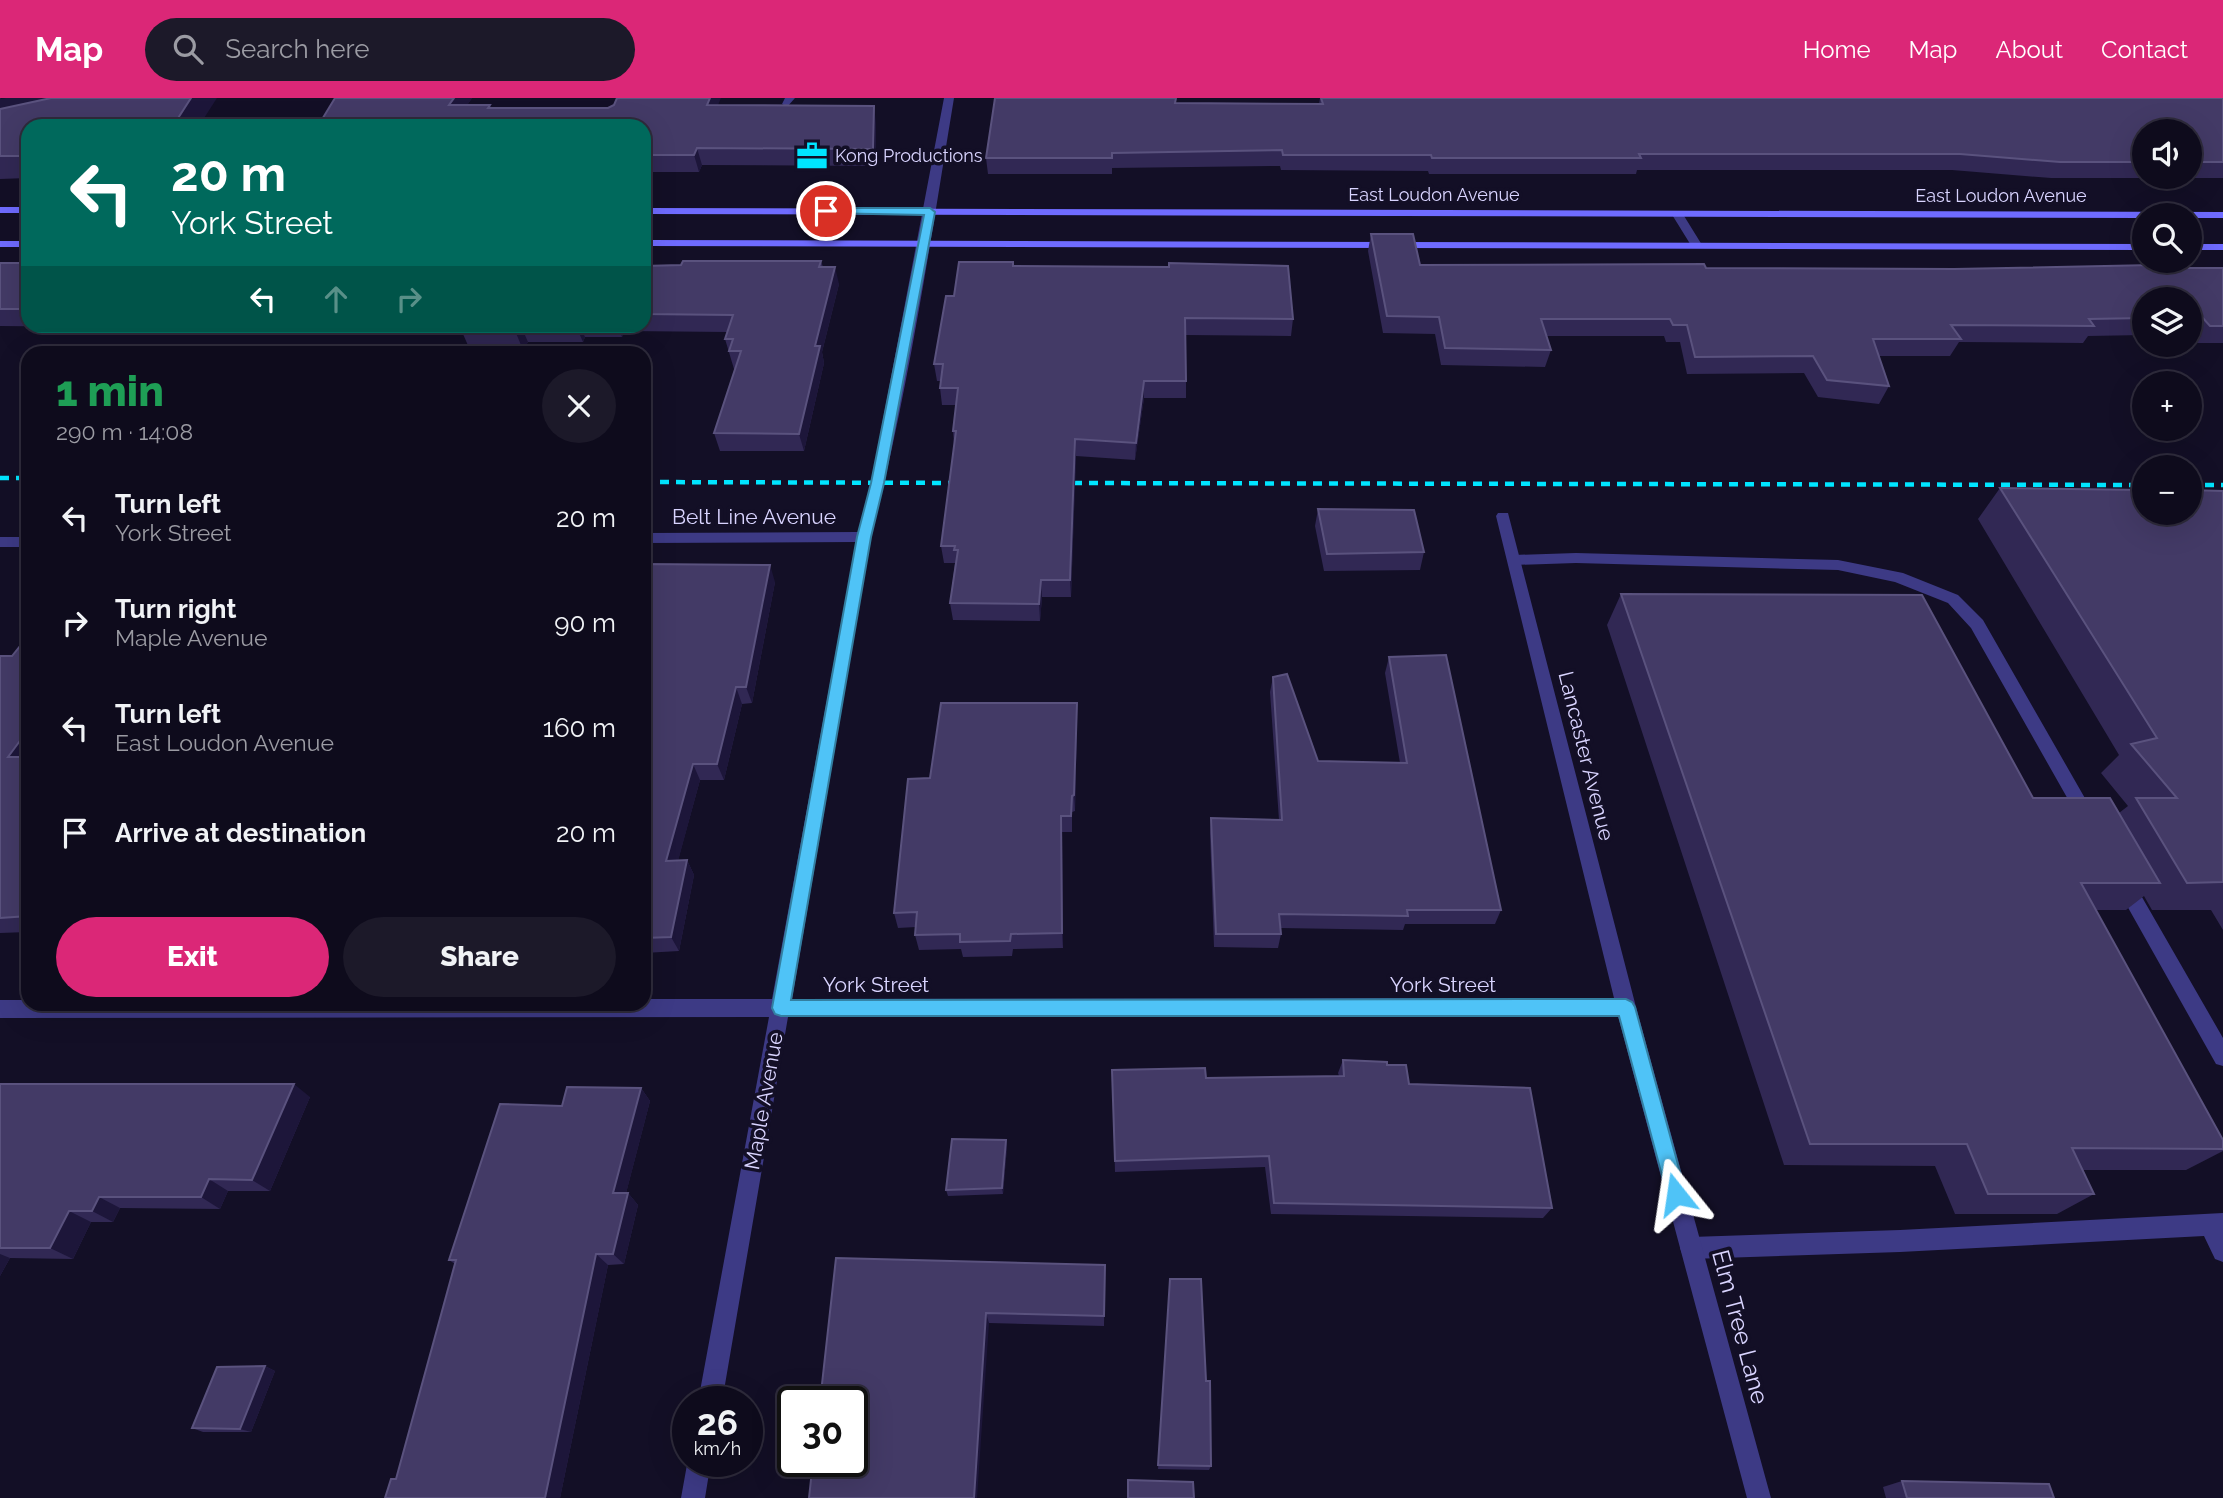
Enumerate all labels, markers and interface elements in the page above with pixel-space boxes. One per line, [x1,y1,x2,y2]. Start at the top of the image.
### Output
search box [145,18,635,81]
text: Map [35,30,103,69]
icon: search [169,30,207,68]
text: Search here [225,34,370,64]
text: Home [1803,35,1871,64]
text: Map [1909,35,1957,64]
text: About [1995,35,2063,64]
text: Contact [2101,35,2188,64]
map controls [2132,119,2202,525]
button: sound [2132,119,2202,189]
office icon: Kong Productions [795,139,829,173]
text: 20 m [171,145,286,202]
place label: Kong Productions [835,145,983,166]
icon: left [56,147,147,238]
pin [796,181,856,241]
street label: East Loudon Avenue [1348,184,1520,205]
street label: East Loudon Avenue [1915,185,2087,206]
icon: arrive [807,192,845,230]
button: search [2132,203,2202,273]
text: York Street [171,204,333,241]
icon: left [244,280,282,318]
icon: ahead [317,280,355,318]
icon: right [390,280,428,318]
button: layers [2132,287,2202,357]
text: 1 min [56,367,164,416]
button: close [542,369,616,443]
button: + [2132,371,2202,441]
text: 290 m · 14:08 [56,418,193,445]
button: − [2132,455,2202,525]
text: Turn left [115,489,221,519]
icon: left [56,499,94,537]
text: 20 m [556,503,616,533]
street label: Belt Line Avenue [672,504,836,529]
text: York Street [115,519,231,546]
text: Turn right [115,594,236,624]
icon: right [56,604,94,642]
text: 90 m [554,608,616,638]
text: Maple Avenue [115,624,267,651]
street label: Lancaster Avenue [1553,669,1620,843]
text: Turn left [115,699,221,729]
icon: left [56,709,94,747]
text: 160 m [543,713,616,743]
text: East Loudon Avenue [115,729,334,756]
icon: arrive [56,814,94,852]
text: Arrive at destination [115,818,366,848]
text: 20 m [556,818,616,848]
button: Exit [56,917,329,997]
button: Share [343,917,616,997]
street label: York Street [823,972,929,997]
street label: York Street [1390,972,1496,997]
street label: Maple Avenue [739,1030,788,1172]
position arrow [1639,1157,1713,1231]
street label: Elm Tree Lane [1706,1247,1775,1407]
speed limit sign: 30 [777,1386,868,1477]
text: 26 [697,1402,738,1443]
text: km/h [694,1438,741,1459]

